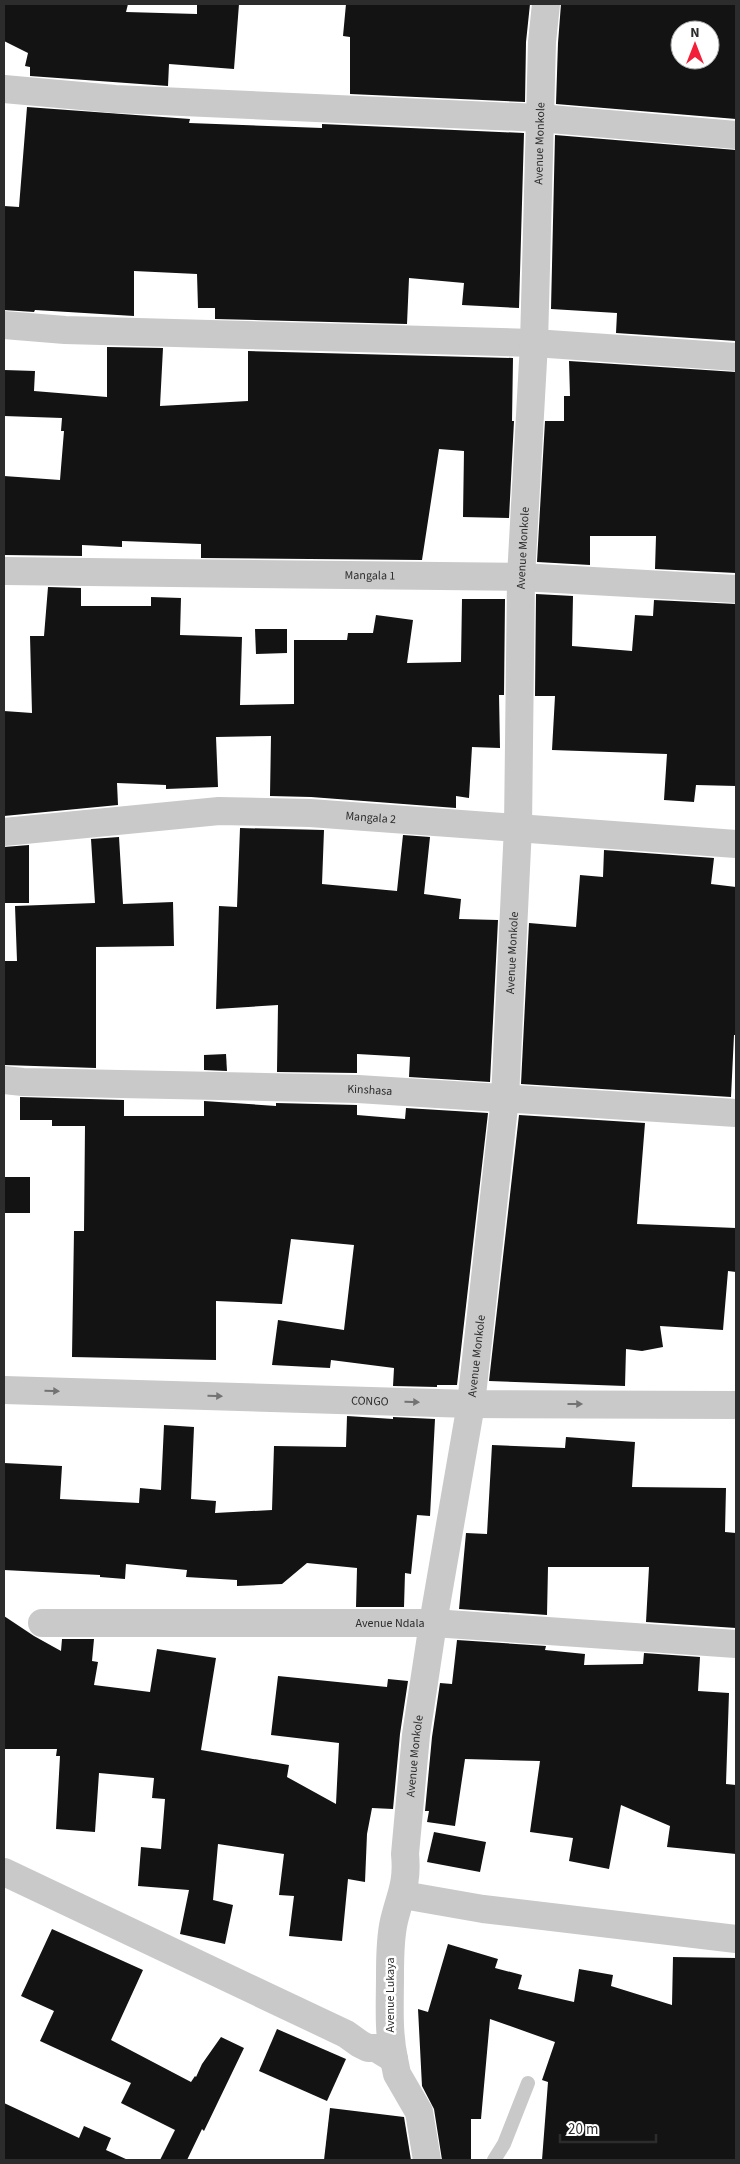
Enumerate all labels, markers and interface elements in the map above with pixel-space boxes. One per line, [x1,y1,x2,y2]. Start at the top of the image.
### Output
north arrow [670,20,720,70]
text: N [690,23,700,43]
street label: Avenue Monkole [530,102,549,185]
street label: Avenue Monkole [513,506,534,589]
street label: Mangala 1 [344,567,395,585]
street label: Mangala 2 [345,808,397,828]
street label: Avenue Monkole [502,911,523,994]
street label: Kinshasa [347,1081,393,1100]
street label: Avenue Monkole [464,1314,490,1398]
one-way arrow [45,1387,61,1395]
one-way arrow [207,1392,223,1400]
street label: CONGO [351,1392,389,1411]
one-way arrow [405,1398,421,1406]
one-way arrow [567,1400,583,1408]
street label: Avenue Ndala [355,1615,425,1632]
street label: Avenue Monkole [402,1714,428,1798]
street label: Avenue Lukaya [382,1958,399,2032]
scale bar [560,2112,656,2144]
text: 20 m [568,2119,598,2140]

